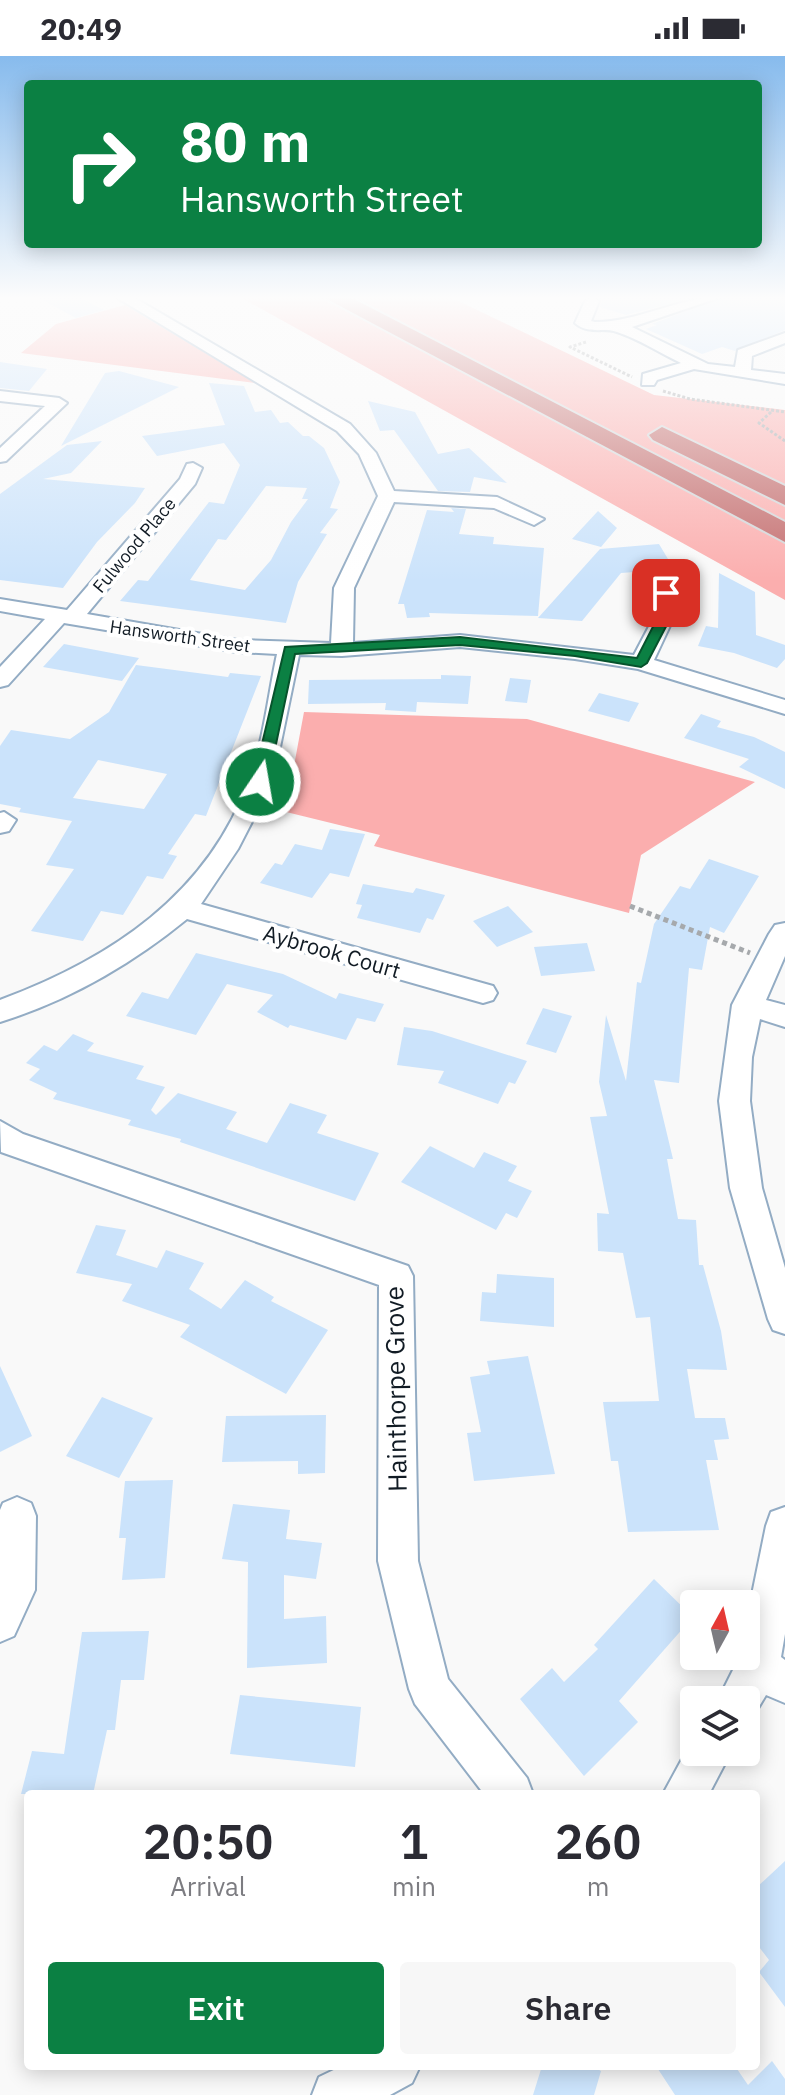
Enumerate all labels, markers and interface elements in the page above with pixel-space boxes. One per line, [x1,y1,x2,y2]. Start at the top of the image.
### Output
text: 20:49 [40,9,122,48]
text: 80 m [180,105,310,177]
icon: right [48,112,152,216]
text: Hansworth Street [180,175,464,222]
street label: Fulwood Place [87,493,181,597]
pin [632,559,700,627]
icon: arrive [644,571,688,615]
street label: Hansworth Street [108,615,252,657]
position arrow [218,740,302,824]
street label: Aybrook Court [260,918,404,984]
street label: Hainthorpe Grove [376,1286,414,1492]
north arrow [680,1590,760,1670]
map controls [680,1590,760,1766]
button: layers [680,1686,760,1766]
text: 20:50 [143,1810,273,1872]
text: 1 [400,1810,428,1872]
text: 260 [555,1810,641,1872]
text: Arrival [170,1869,246,1903]
text: min [392,1869,436,1903]
text: m [587,1869,609,1903]
button: Exit [48,1962,384,2054]
button: Share [400,1962,736,2054]

